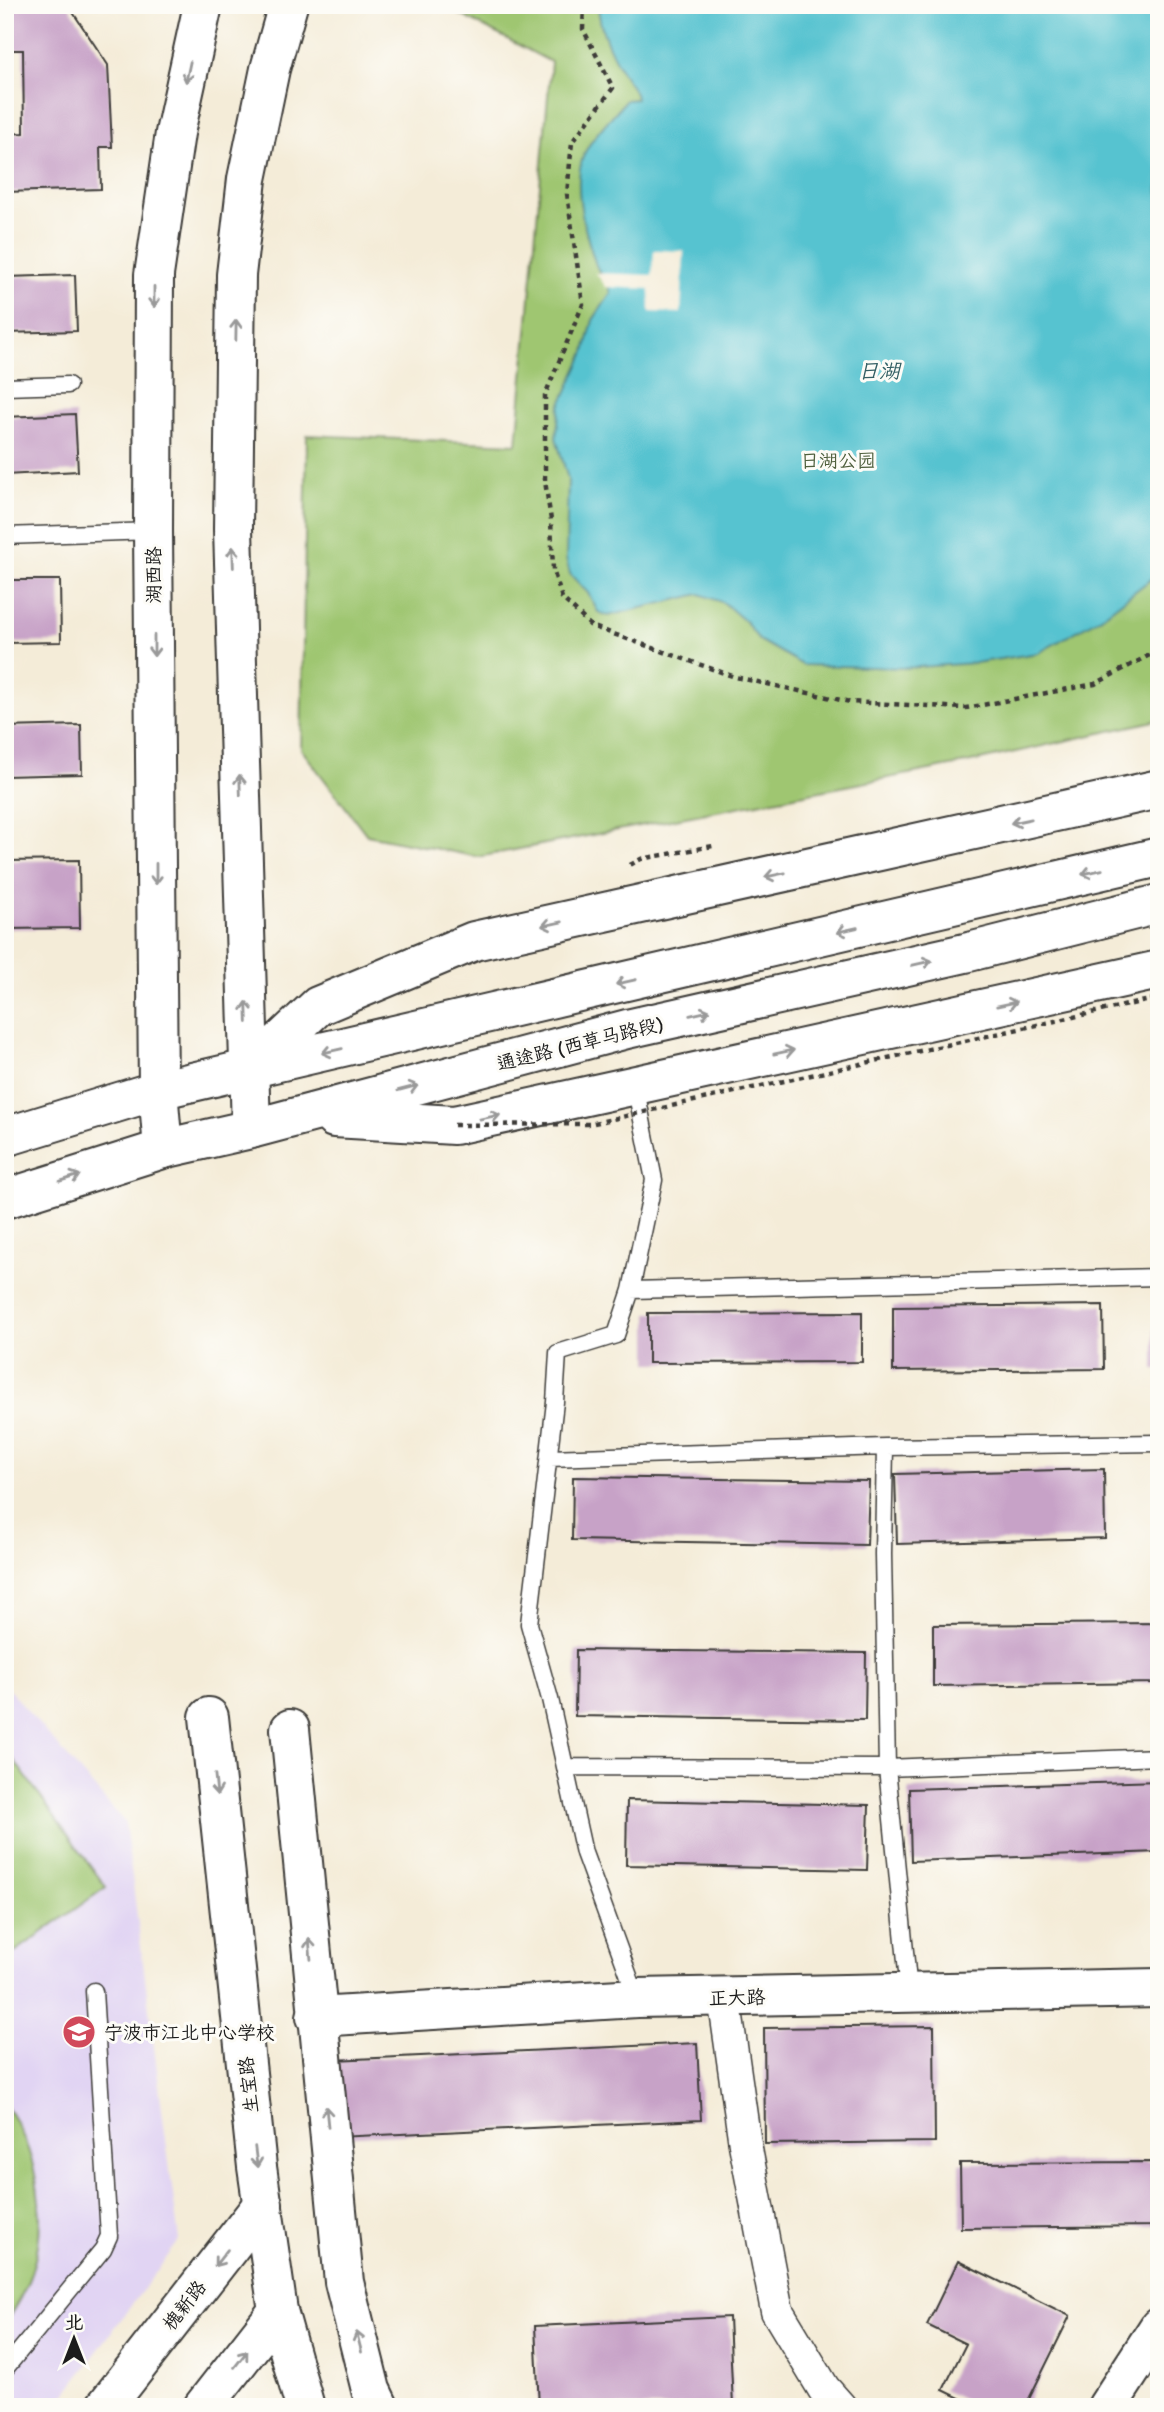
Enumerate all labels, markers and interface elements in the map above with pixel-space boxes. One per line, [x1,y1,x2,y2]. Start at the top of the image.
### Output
one-way arrow [181,60,195,83]
one-way arrow [147,285,161,308]
one-way arrow [229,318,242,341]
water label: 日湖 [858,359,902,384]
park label: 日湖公园 [800,450,876,473]
street label: 湖西路 [143,546,166,604]
one-way arrow [227,546,240,569]
one-way arrow [147,635,161,658]
one-way arrow [233,773,247,796]
one-way arrow [1010,815,1033,828]
one-way arrow [149,862,163,885]
one-way arrow [1081,866,1104,880]
one-way arrow [764,869,787,883]
one-way arrow [541,918,564,931]
one-way arrow [836,924,859,937]
one-way arrow [910,956,933,969]
one-way arrow [615,976,637,989]
one-way arrow [995,996,1018,1010]
one-way arrow [241,1001,254,1024]
one-way arrow [688,1006,711,1019]
street label: 通途路 (西草马路段) [495,1013,666,1076]
one-way arrow [322,1045,344,1058]
one-way arrow [772,1045,795,1059]
one-way arrow [397,1080,419,1093]
one-way arrow [479,1110,501,1123]
one-way arrow [59,1171,81,1184]
one-way arrow [210,1773,223,1796]
one-way arrow [303,1938,316,1961]
street label: 正大路 [708,1987,766,2010]
school or university icon: 宁波市江北中心学校 [60,2013,98,2051]
place label: 宁波市江北中心学校 [104,2022,275,2045]
street label: 生宝路 [235,2055,264,2114]
one-way arrow [320,2106,333,2129]
one-way arrow [249,2145,262,2168]
one-way arrow [214,2248,229,2267]
street label: 槐新路 [159,2276,212,2335]
north arrow [38,2304,108,2374]
text: 北 [64,2312,84,2335]
one-way arrow [352,2331,365,2354]
one-way arrow [233,2350,248,2369]

